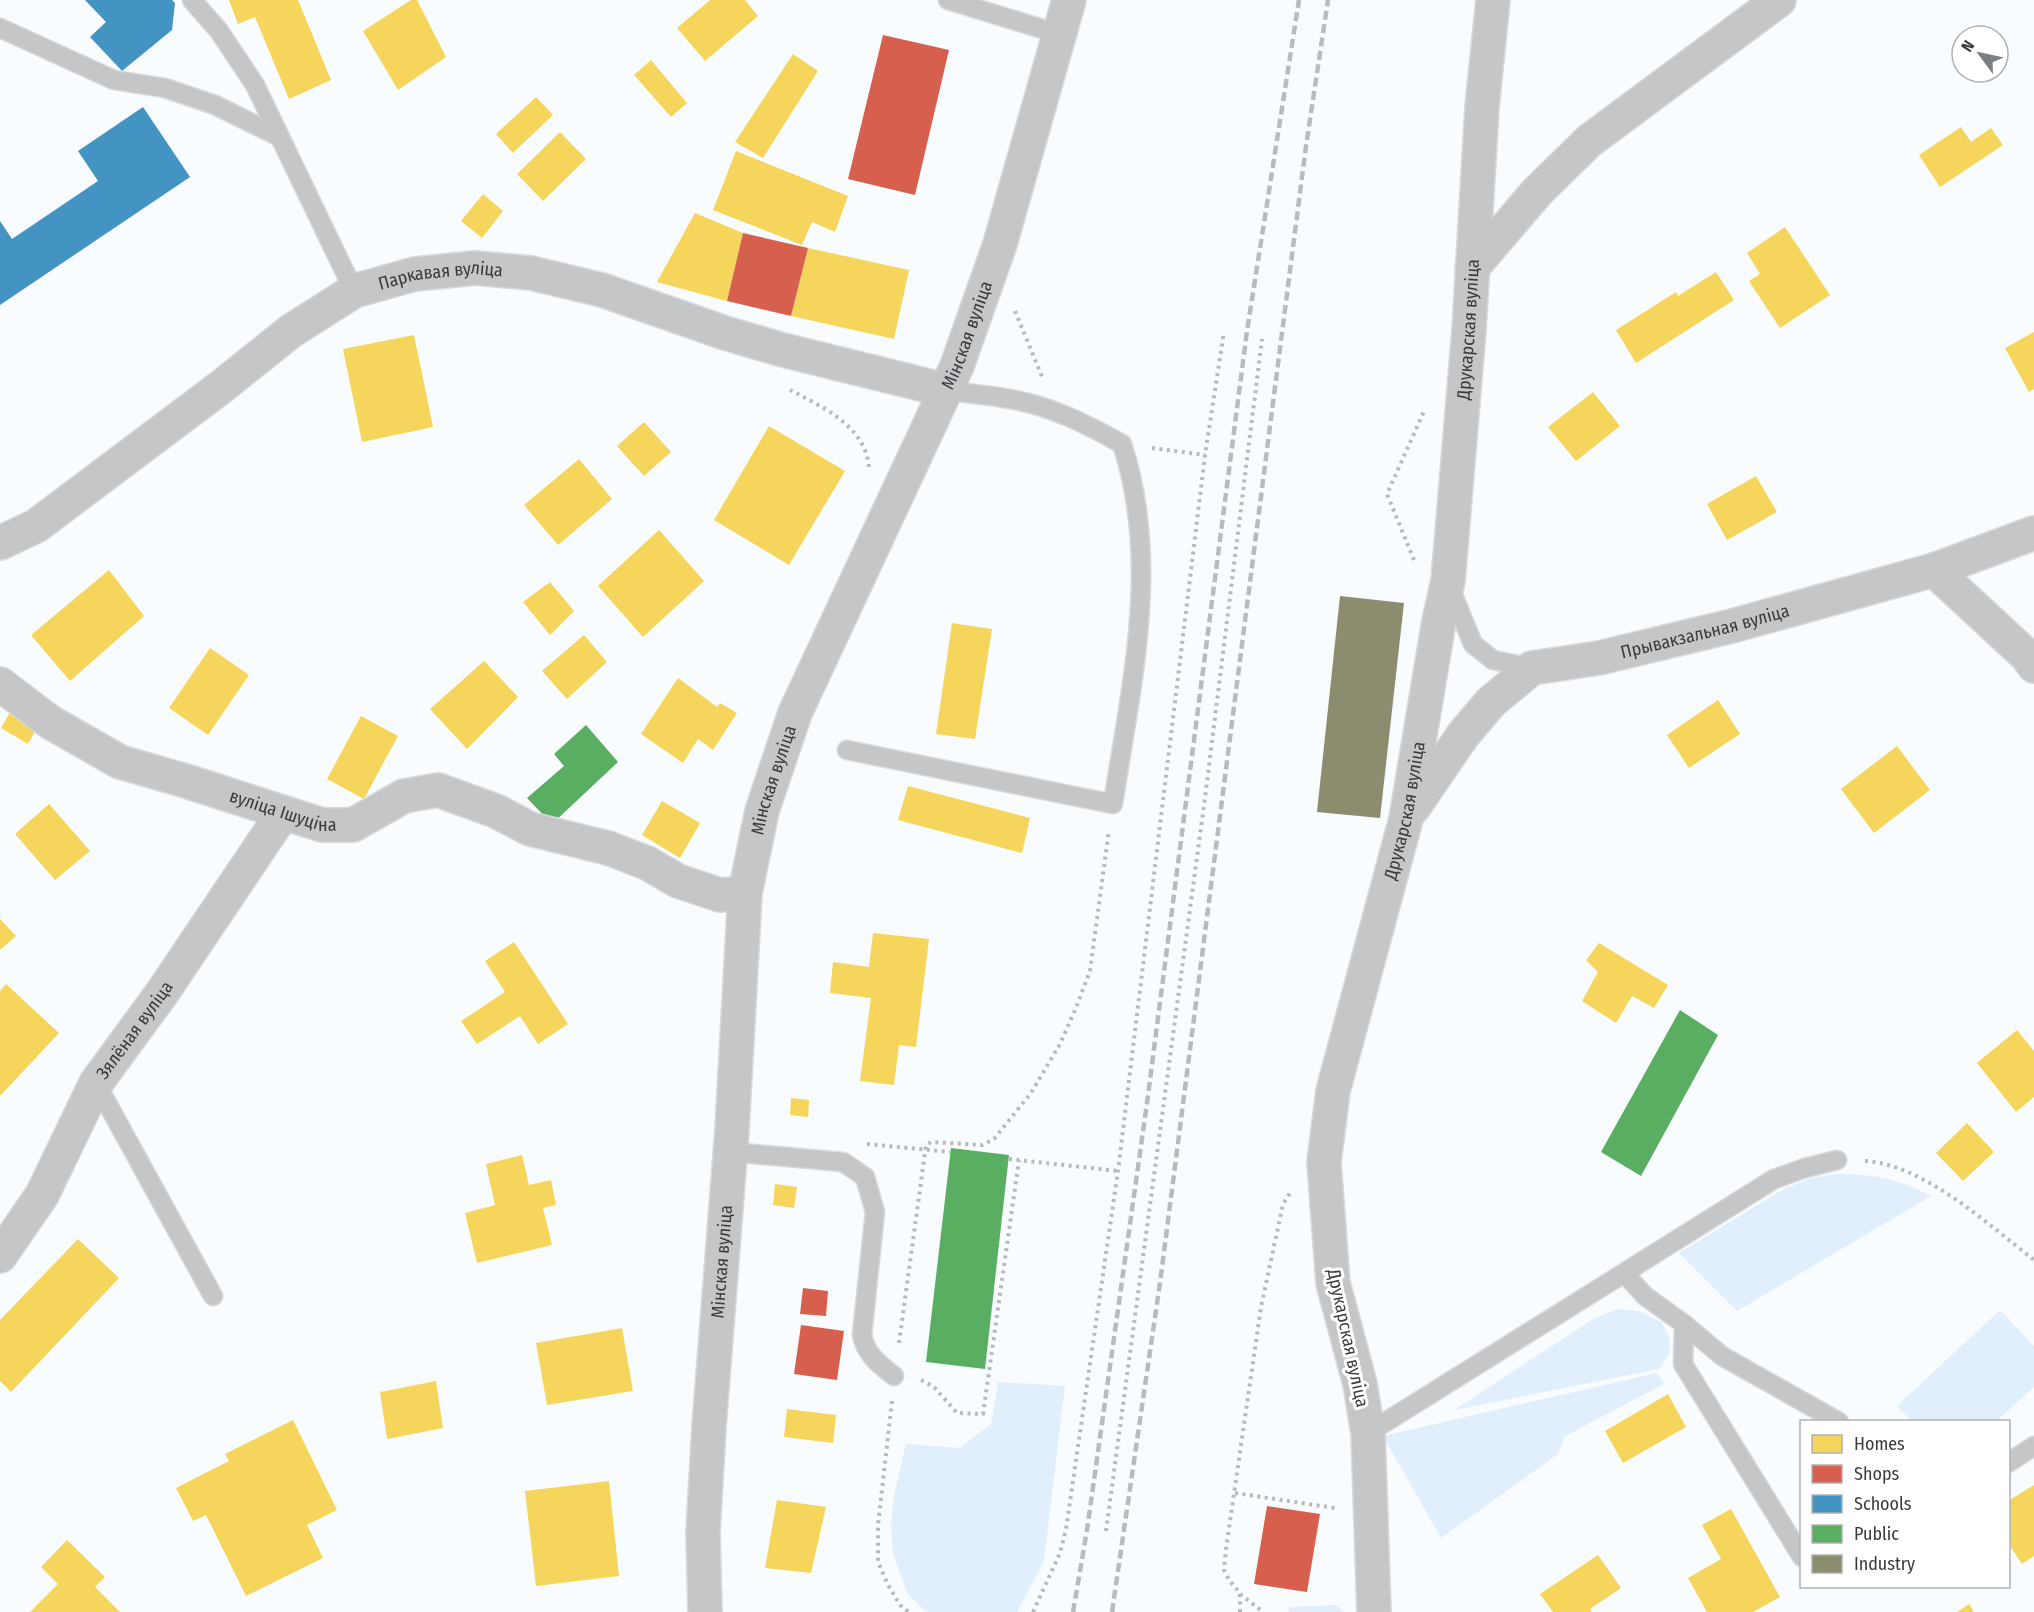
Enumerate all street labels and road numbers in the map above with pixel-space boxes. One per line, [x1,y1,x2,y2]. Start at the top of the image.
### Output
street label: Паркавая вуліца [376,257,504,295]
street label: Друкарская вуліца [1452,258,1484,402]
street label: Мінская вуліца [937,278,997,393]
street label: Прывакзальная вуліца [1618,600,1792,663]
street label: Мінская вуліца [746,722,801,837]
street label: Друкарская вуліца [1379,739,1430,883]
street label: вуліца Ішуціна [227,785,337,836]
street label: Зялёная вуліца [92,977,178,1083]
street label: Мінская вуліца [706,1204,737,1319]
street label: Друкарская вуліца [1322,1266,1373,1409]

